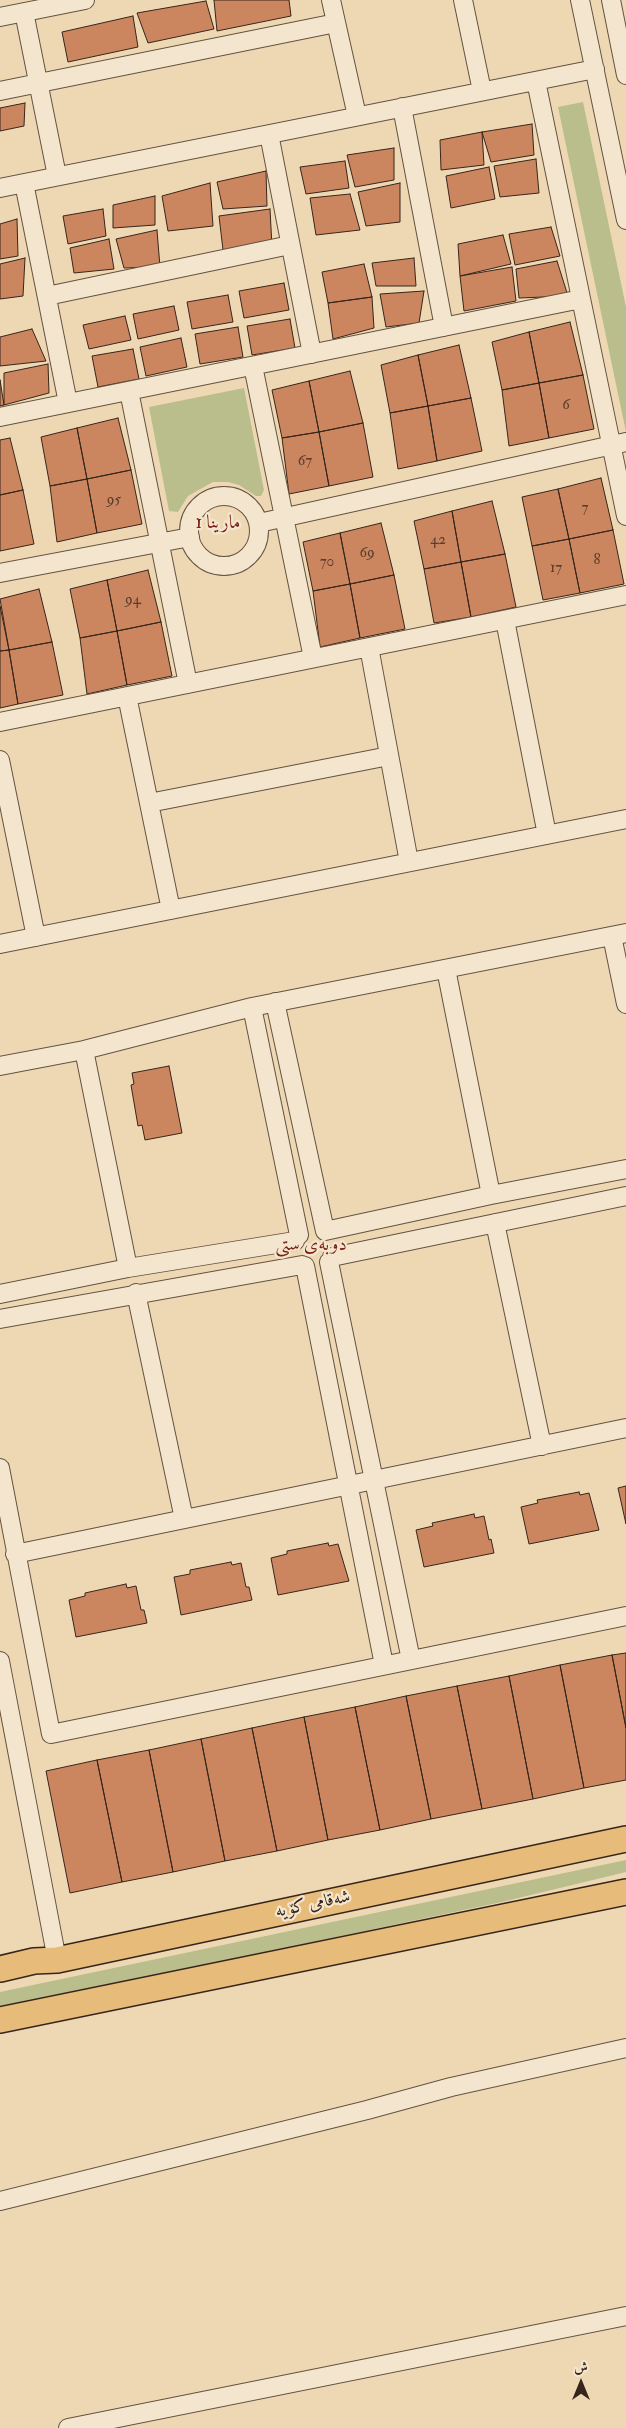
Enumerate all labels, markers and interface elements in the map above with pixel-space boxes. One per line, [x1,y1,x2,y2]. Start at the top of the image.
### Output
house number: 6 [562,397,570,415]
house number: 67 [298,453,312,471]
house number: 95 [107,492,121,510]
house number: 7 [582,500,588,518]
district label: مارینا 1 [196,513,240,535]
house number: 42 [430,532,446,550]
house number: 69 [359,545,375,563]
house number: 8 [593,552,601,570]
house number: 70 [320,554,334,572]
house number: 17 [550,560,562,578]
house number: 94 [125,592,141,610]
district label: دوبه‌ی ستی [275,1235,347,1257]
street label: شەقامی کۆیە [273,1887,353,1923]
north arrow [556,2358,606,2408]
text: ش [574,2359,588,2376]

